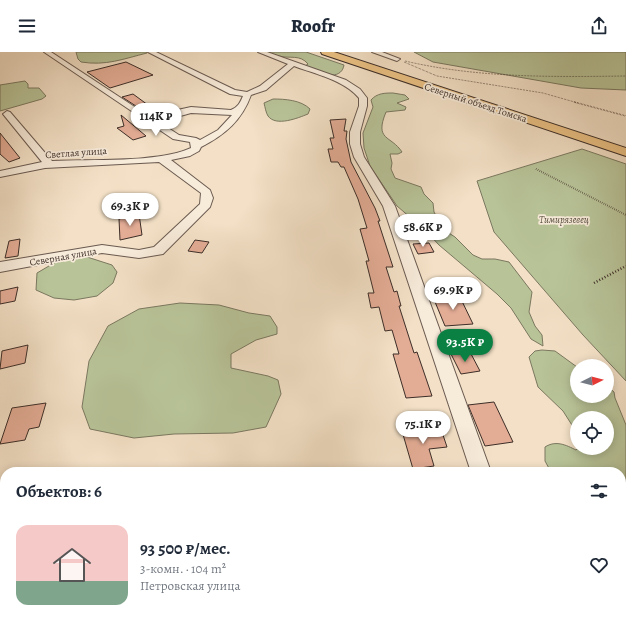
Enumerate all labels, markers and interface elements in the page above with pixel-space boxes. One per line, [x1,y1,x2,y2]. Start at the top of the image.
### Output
text: Roofr [291,14,335,38]
icon: menu [16,15,38,37]
icon: share [588,15,610,37]
street label: Северный объезд Томска [423,80,529,126]
pin: 114K ₽ [123,103,189,137]
text: 114K ₽ [140,107,172,124]
street label: Светлая улица [45,144,108,161]
pin: 69.3K ₽ [93,193,167,227]
text: 69.3K ₽ [111,197,149,214]
park label: Тимирязевец [539,213,589,227]
pin: 58.6K ₽ [386,214,460,248]
text: 58.6K ₽ [404,218,442,235]
street label: Северная улица [28,244,98,270]
pin: 69.9K ₽ [416,277,490,311]
text: 69.9K ₽ [433,281,473,298]
pin: 93.5K ₽ [428,329,502,363]
text: 93.5K ₽ [446,333,484,350]
north arrow [570,359,614,403]
map controls [570,359,614,455]
pin: 75.1K ₽ [386,411,460,445]
button: locate [570,411,614,455]
text: 75.1K ₽ [405,415,441,432]
text: Объектов: 6 [16,480,102,503]
icon: filters [588,480,610,502]
text: 93 500 ₽/мес. [140,537,231,560]
icon: home [48,541,96,589]
icon: heart [588,554,610,576]
text: 3-комн. · 104 m² [140,560,226,577]
text: Петровская улица [140,577,240,594]

